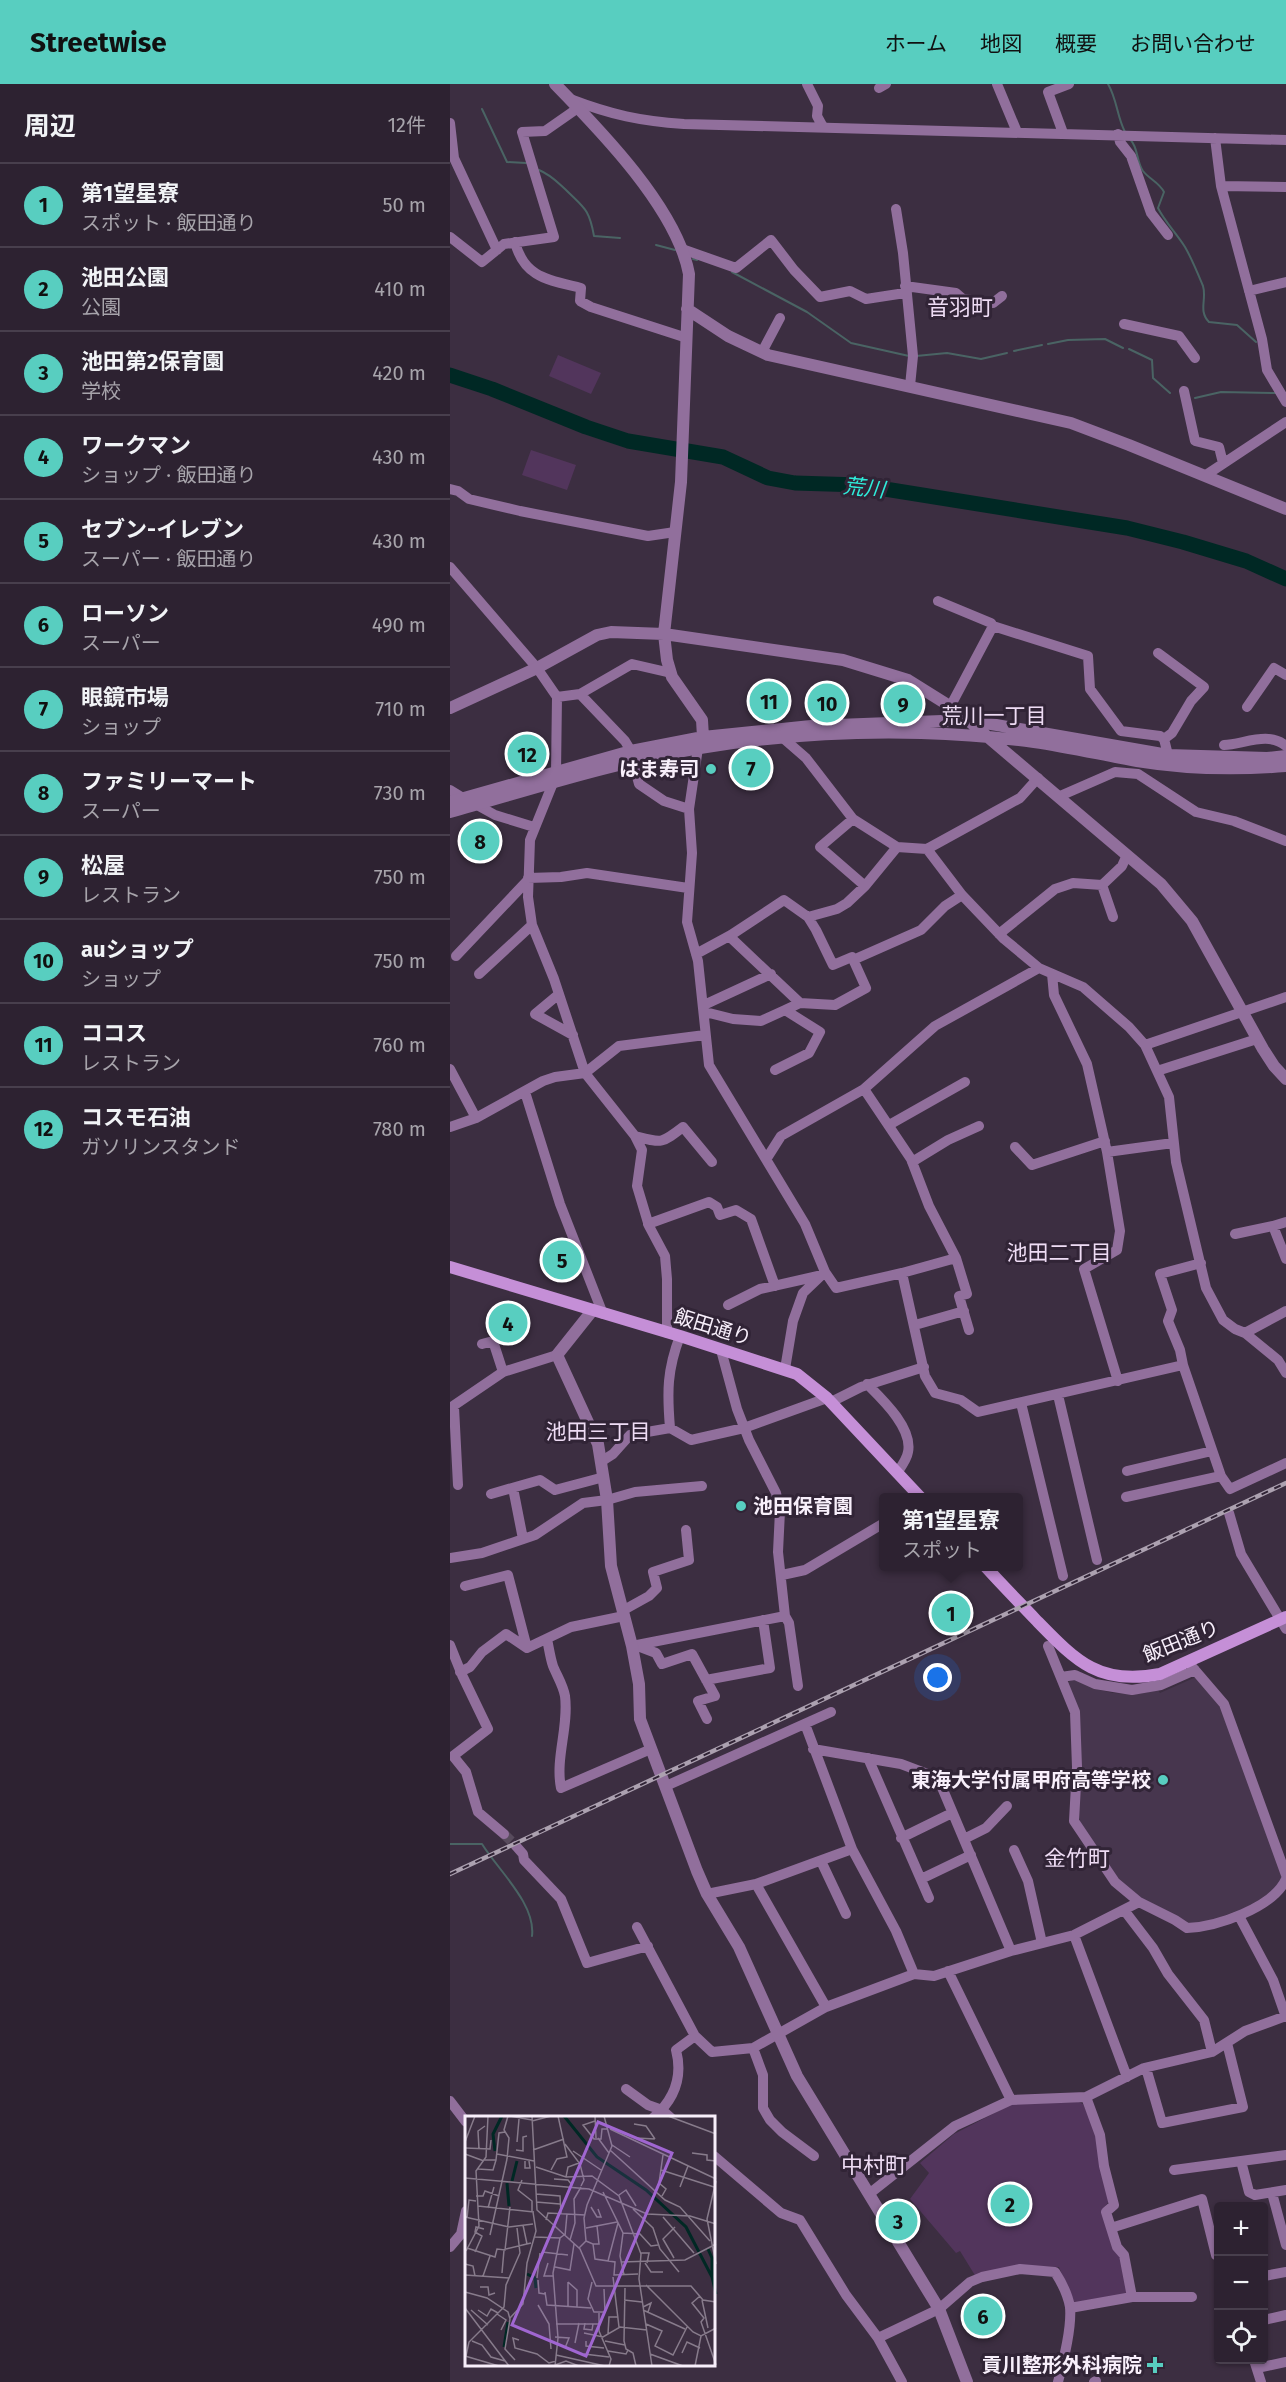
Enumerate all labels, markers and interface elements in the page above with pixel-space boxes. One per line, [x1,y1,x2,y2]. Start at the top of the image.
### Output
text: Streetwise [30,26,167,59]
text: ホーム [885,31,947,57]
text: 地図 [980,31,1022,57]
text: 概要 [1055,31,1097,57]
text: お問い合わせ [1130,31,1256,57]
text: 周辺 [24,111,76,142]
text: 12件 [387,113,426,137]
text: 第1望星寮 [81,180,179,207]
text: 1 [39,193,48,217]
text: 50 m [382,193,426,217]
text: スポット · 飯田通り [81,211,256,235]
text: 池田公園 [81,264,169,291]
text: 2 [38,277,49,301]
text: 410 m [374,277,426,301]
district label: 音羽町 [927,294,993,321]
text: 公園 [81,295,121,319]
text: 池田第2保育園 [81,348,224,375]
text: 3 [38,361,49,385]
text: 420 m [372,361,426,385]
text: 学校 [81,379,121,403]
text: ワークマン [81,432,191,459]
text: 4 [38,445,49,469]
text: 430 m [372,445,426,469]
text: ショップ · 飯田通り [81,463,256,487]
water label: 荒川 [842,473,888,503]
text: セブン-イレブン [81,516,244,543]
text: 5 [38,529,49,553]
text: 430 m [372,529,426,553]
text: スーパー · 飯田通り [81,547,256,571]
text: ローソン [81,600,169,627]
text: 6 [38,613,49,637]
text: 490 m [372,613,426,637]
text: スーパー [81,631,161,655]
pin: 11 [750,678,788,724]
pin: 10 [808,680,847,726]
pin: 9 [884,682,922,726]
text: 眼鏡市場 [81,684,169,711]
text: 7 [39,697,48,721]
text: 710 m [375,697,426,721]
district label: 荒川一丁目 [942,703,1047,729]
text: ショップ [81,715,161,739]
pin: 12 [508,732,547,776]
pin: 7 [732,746,770,790]
place label: はま寿司 [619,757,699,781]
marker: はま寿司 [704,762,718,776]
text: ファミリーマート [81,768,257,795]
text: 8 [38,781,49,805]
text: 730 m [374,781,426,805]
text: スーパー [81,799,161,823]
pin: 8 [460,818,500,864]
text: 松屋 [81,852,125,879]
text: 9 [38,865,49,889]
text: 750 m [374,865,426,889]
text: レストラン [81,883,181,907]
text: auショップ [81,936,194,963]
text: 10 [33,949,54,973]
text: 750 m [374,949,426,973]
text: ショップ [81,967,161,991]
text: ココス [81,1020,147,1047]
text: 11 [34,1033,53,1057]
text: 760 m [373,1033,426,1057]
text: レストラン [81,1051,181,1075]
text: コスモ石油 [81,1104,191,1131]
text: 12 [34,1117,53,1141]
text: 780 m [373,1117,426,1141]
text: ガソリンスタンド [81,1135,241,1159]
pin: 5 [542,1238,582,1282]
district label: 池田二丁目 [1007,1240,1112,1266]
pin: 4 [488,1300,528,1346]
street label: 飯田通り [671,1304,755,1350]
district label: 池田三丁目 [546,1419,651,1445]
popup [879,1493,1023,1571]
place label: 池田保育園 [753,1494,853,1518]
marker: 池田保育園 [734,1499,748,1513]
text: 第1望星寮 [902,1507,1000,1534]
text: スポット [902,1538,982,1562]
pin: 1 [932,1590,970,1636]
street label: 飯田通り [1139,1615,1223,1667]
your location [923,1663,952,1692]
place label: 東海大学付属甲府高等学校 [911,1768,1151,1792]
marker: 東海大学付属甲府高等学校 [1156,1773,1170,1787]
district label: 金竹町 [1044,1845,1110,1872]
inset map [465,2116,716,2367]
district label: 中村町 [841,2152,907,2179]
pin: 2 [990,2182,1030,2226]
pin: 3 [878,2198,918,2244]
map controls [1214,2202,1268,2364]
button: + [1214,2202,1268,2256]
button: − [1214,2256,1268,2310]
pin: 6 [964,2294,1002,2338]
button: locate [1214,2310,1268,2364]
place label: 貢川整形外科病院 [982,2353,1142,2377]
marker: 貢川整形外科病院 [1146,2356,1164,2374]

